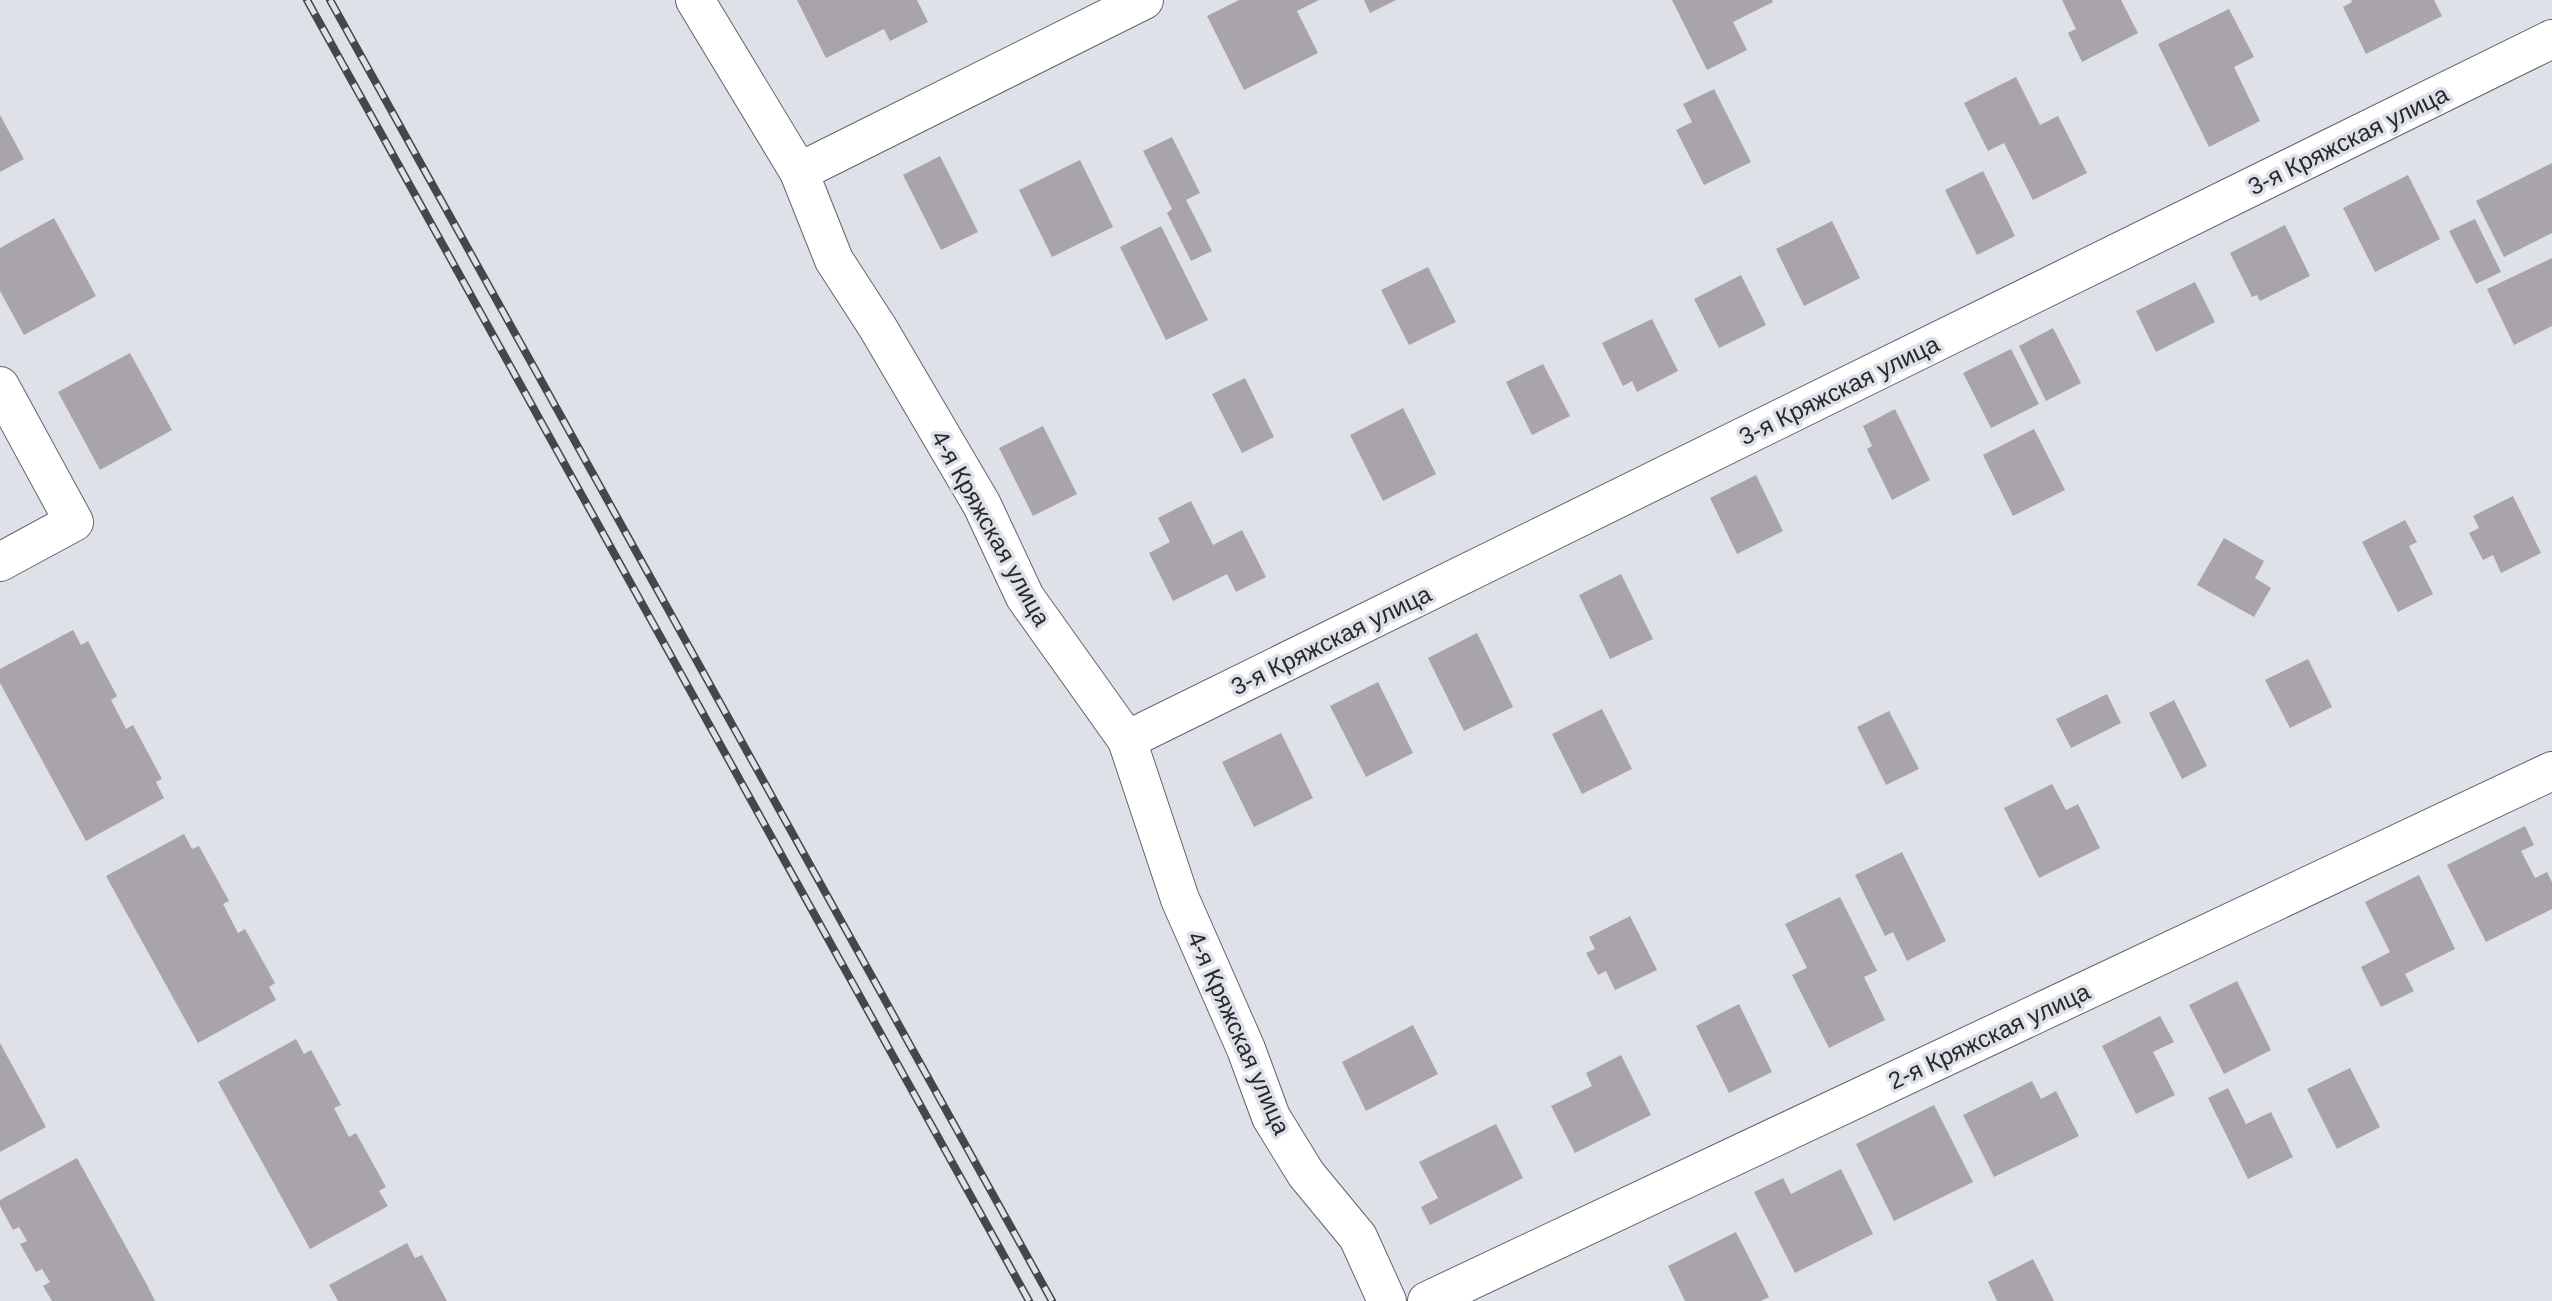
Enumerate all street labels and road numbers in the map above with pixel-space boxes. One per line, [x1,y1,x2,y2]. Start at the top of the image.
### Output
street label: 3-я Кряжская улица [2244,80,2453,200]
street label: 3-я Кряжская улица [1735,330,1944,450]
street label: 4-я Кряжская улица [926,426,1056,631]
street label: 3-я Кряжская улица [1227,580,1436,700]
street label: 4-я Кряжская улица [1182,927,1296,1139]
street label: 2-я Кряжская улица [1884,977,2095,1095]

